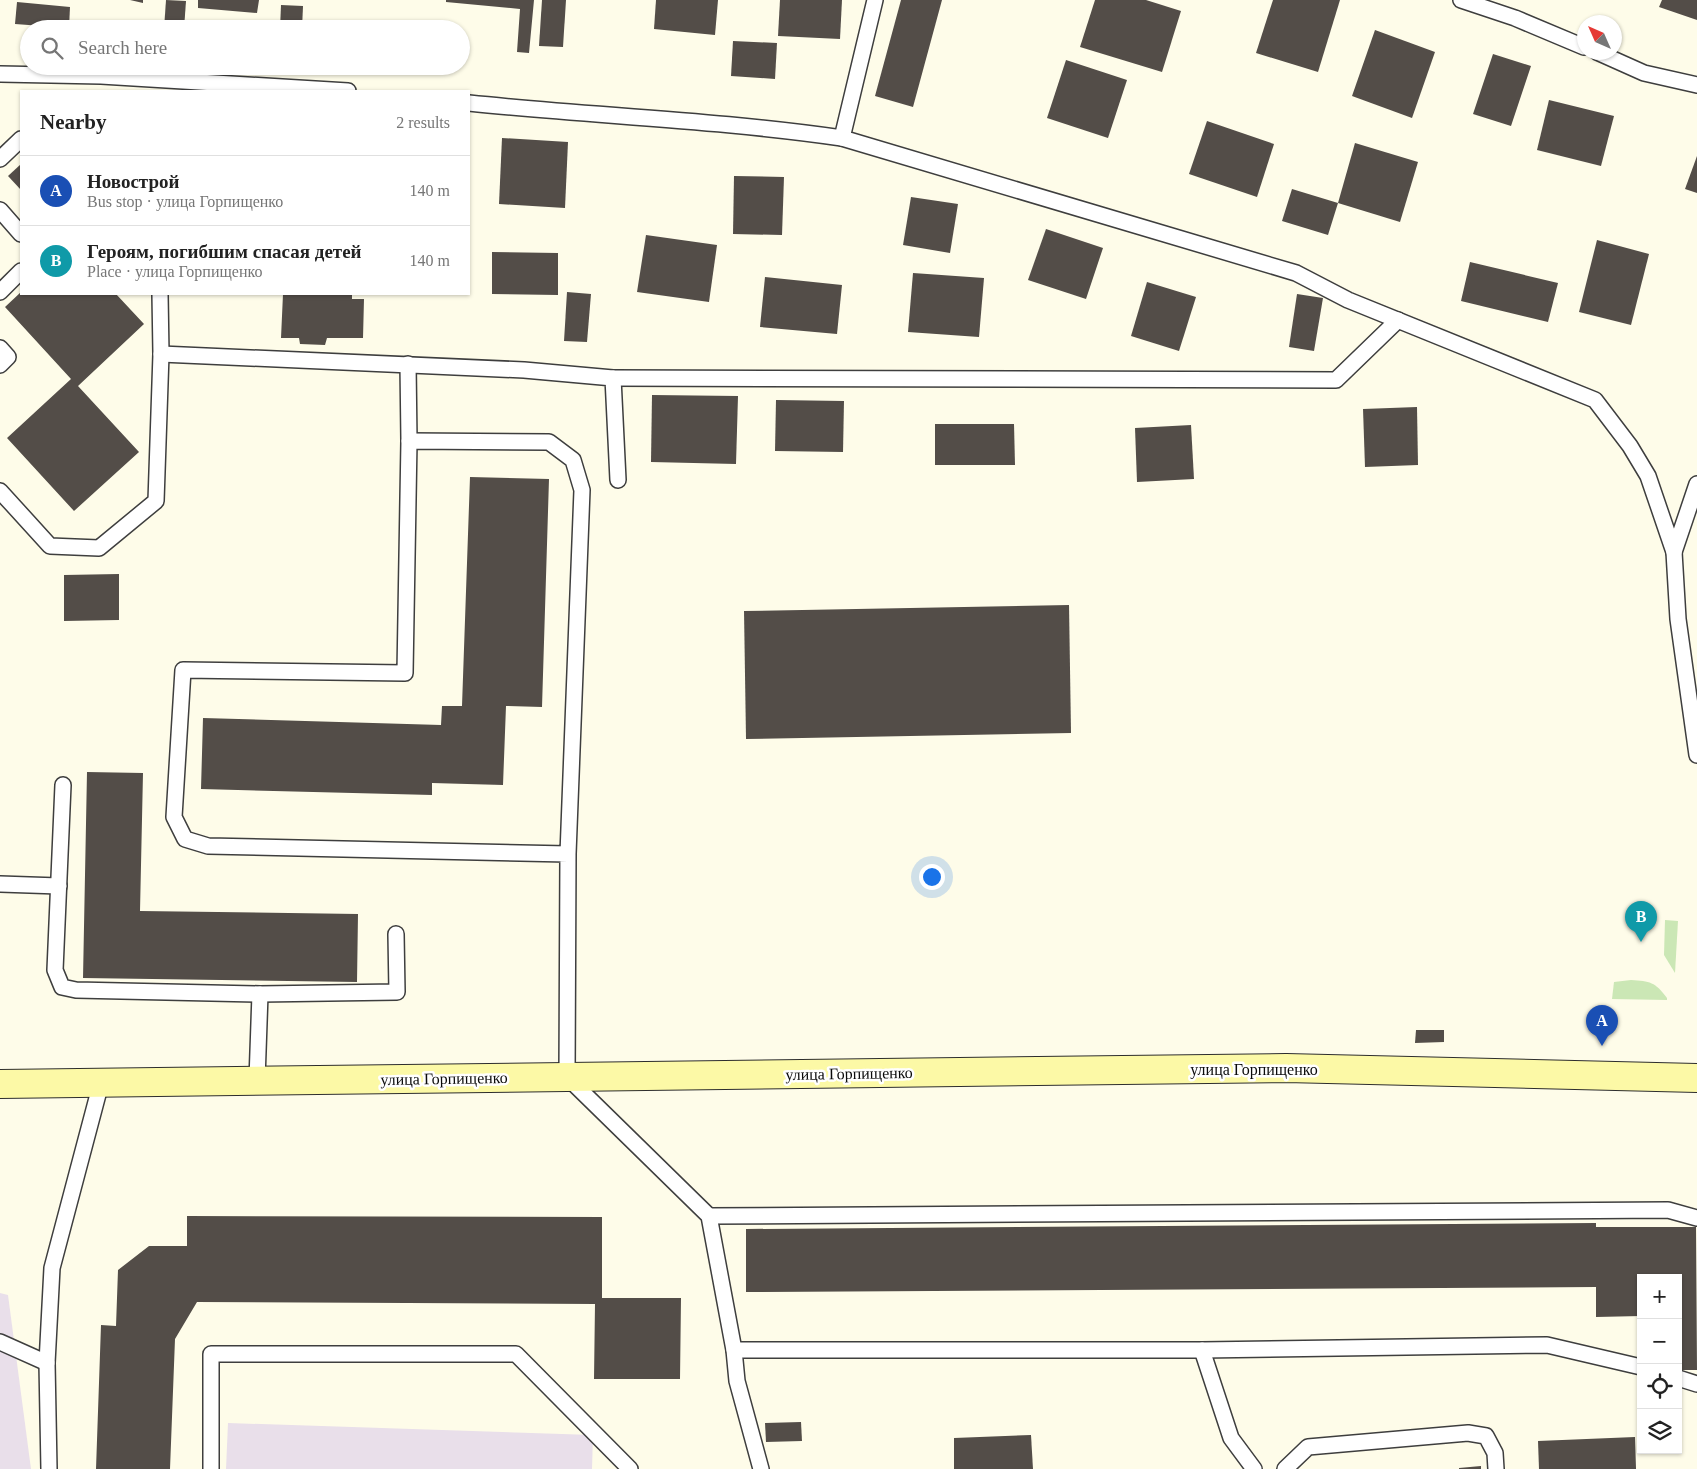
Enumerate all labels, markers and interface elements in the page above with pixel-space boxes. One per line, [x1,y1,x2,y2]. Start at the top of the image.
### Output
north arrow [1577,15,1622,60]
search box [20,20,470,75]
icon: search [38,34,66,62]
text: Search here [78,37,167,58]
text: Nearby [40,110,107,134]
text: 2 results [396,114,450,131]
text: Новострой [87,171,179,192]
text: A [50,182,62,199]
text: 140 m [410,182,450,199]
text: Bus stop · улица Горпищенко [87,193,283,210]
text: Героям, погибшим спасая детей [87,241,362,262]
text: B [51,252,61,269]
text: 140 m [410,252,450,269]
text: Place · улица Горпищенко [87,263,262,280]
your location [919,864,945,890]
pin: B [1625,901,1657,942]
pin: A [1586,1005,1618,1046]
street label: улица Горпищенко [1190,1061,1318,1079]
street label: улица Горпищенко [785,1064,913,1084]
street label: улица Горпищенко [380,1069,508,1089]
map controls [1637,1274,1682,1454]
button: + [1637,1274,1682,1319]
button: − [1637,1319,1682,1364]
button: locate [1637,1364,1682,1409]
button: layers [1637,1409,1682,1454]

